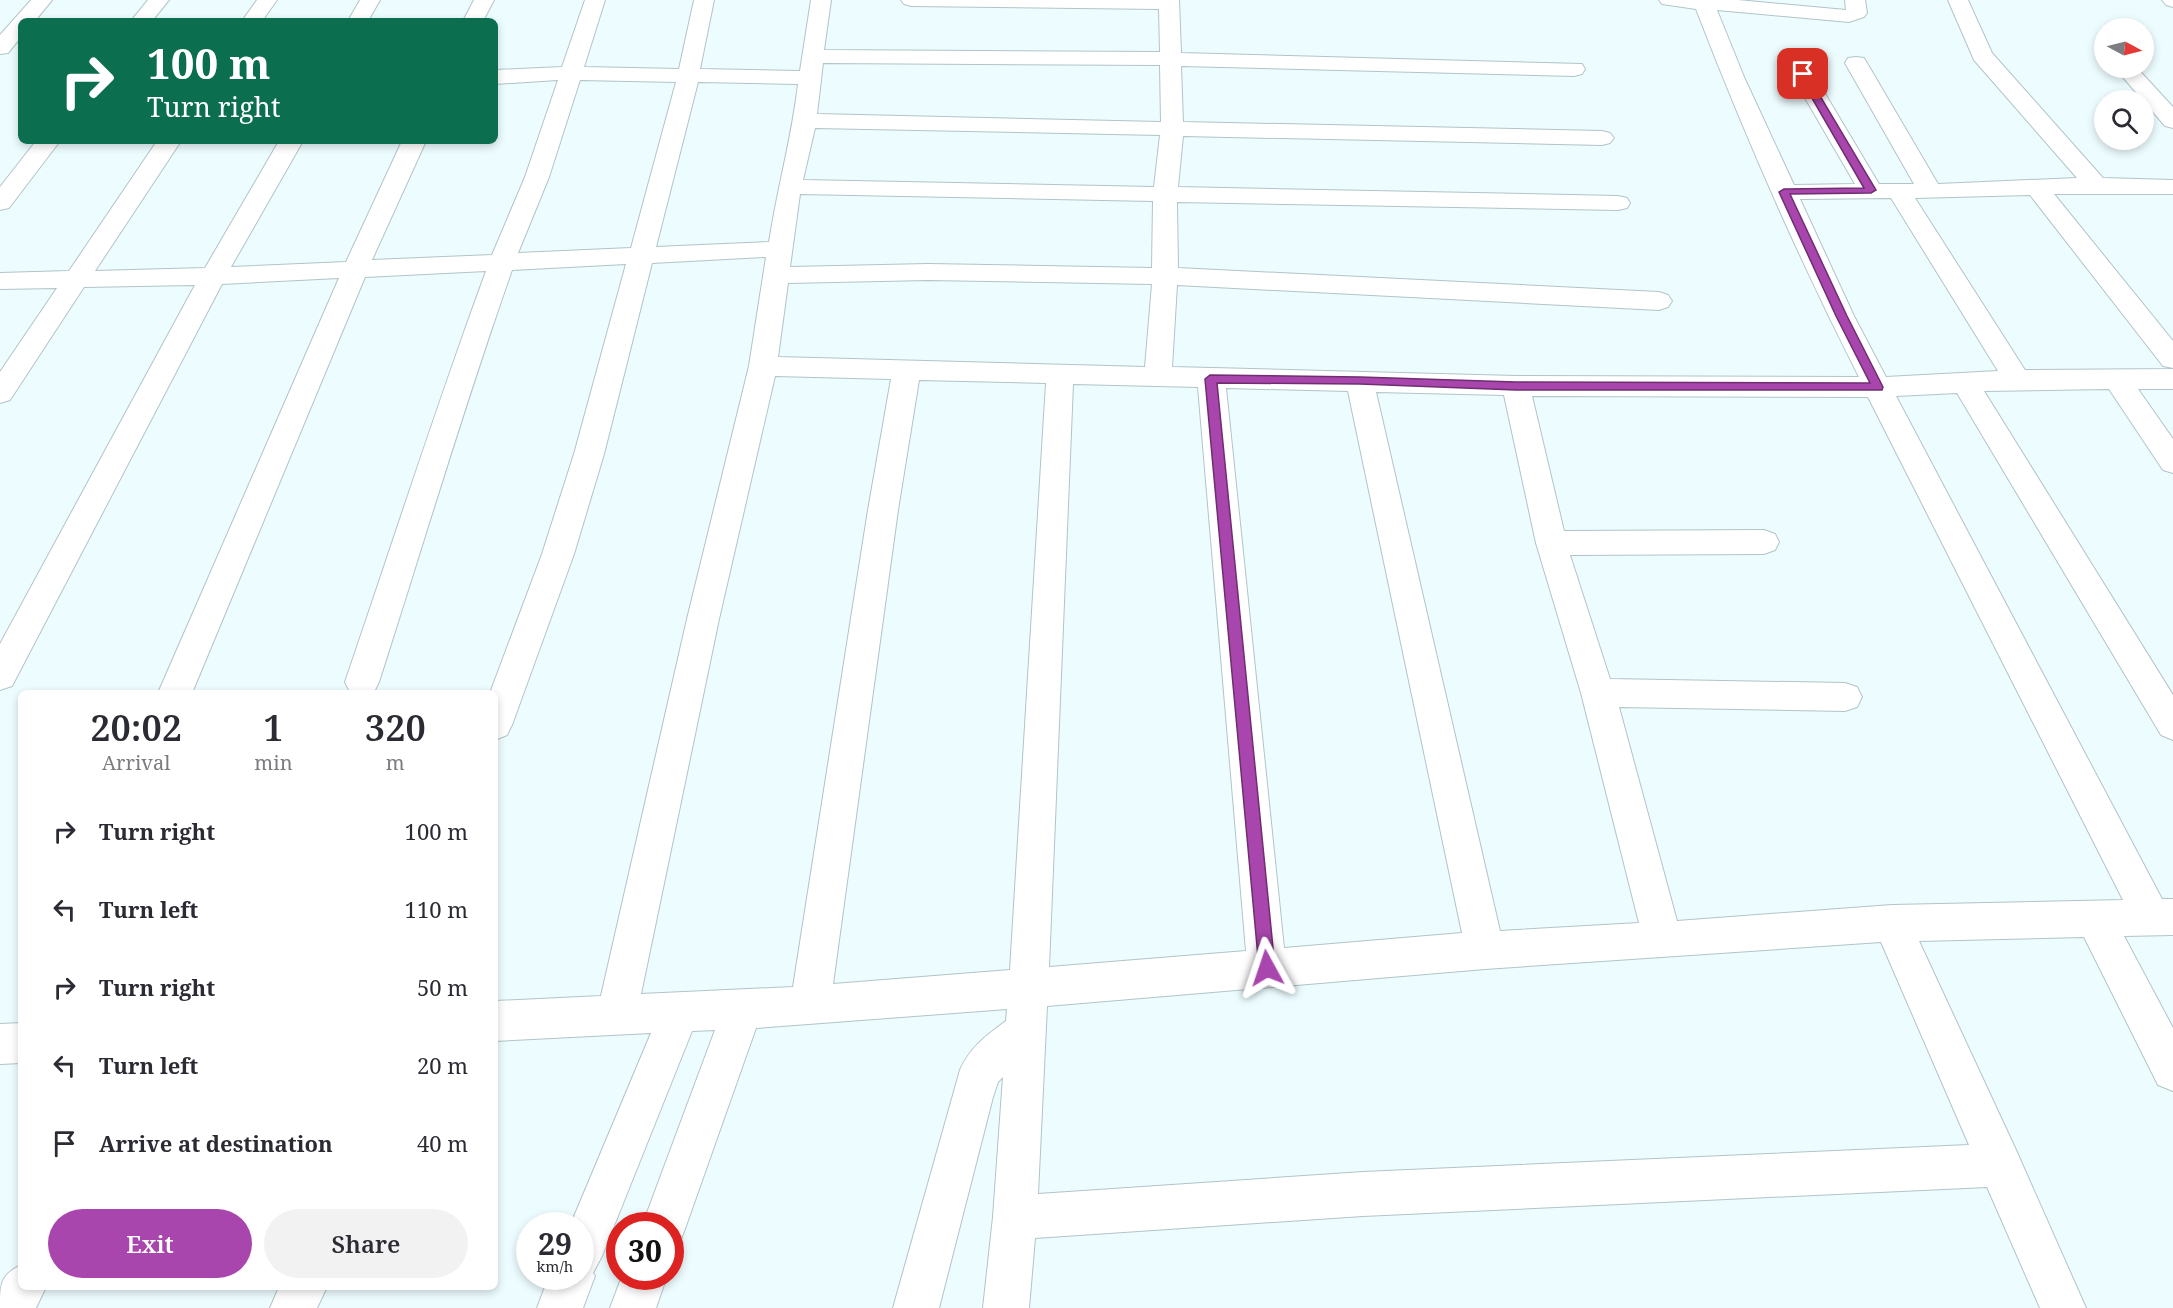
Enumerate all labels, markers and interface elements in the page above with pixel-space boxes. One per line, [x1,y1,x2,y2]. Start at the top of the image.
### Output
north arrow [2094,18,2154,78]
map controls [2094,18,2154,150]
text: 100 m [147,34,271,91]
icon: right [48,42,126,120]
pin [1777,48,1828,99]
icon: arrive [1786,57,1819,90]
text: Turn right [147,88,280,125]
button: search [2094,90,2154,150]
text: 20:02 [90,703,182,752]
text: 1 [263,703,284,752]
text: 320 [365,703,426,752]
text: Arrival [102,749,170,776]
text: min [254,749,293,776]
text: m [386,749,405,776]
icon: right [48,815,81,848]
text: Turn right [99,816,215,846]
text: 100 m [405,816,468,846]
icon: left [48,893,81,926]
text: Turn left [99,894,198,924]
text: 110 m [405,894,468,924]
position arrow [1235,936,1299,1000]
icon: right [48,971,81,1004]
text: Turn right [99,972,215,1002]
text: 50 m [417,972,468,1002]
icon: left [48,1049,81,1082]
text: Turn left [99,1050,198,1080]
text: 20 m [417,1050,468,1080]
icon: arrive [48,1127,81,1160]
text: Arrive at destination [99,1128,333,1158]
text: 40 m [417,1128,468,1158]
button: Exit [48,1209,252,1278]
button: Share [264,1209,468,1278]
speed limit sign: 30 [606,1212,684,1290]
text: 29 [538,1223,572,1264]
text: km/h [537,1256,573,1276]

